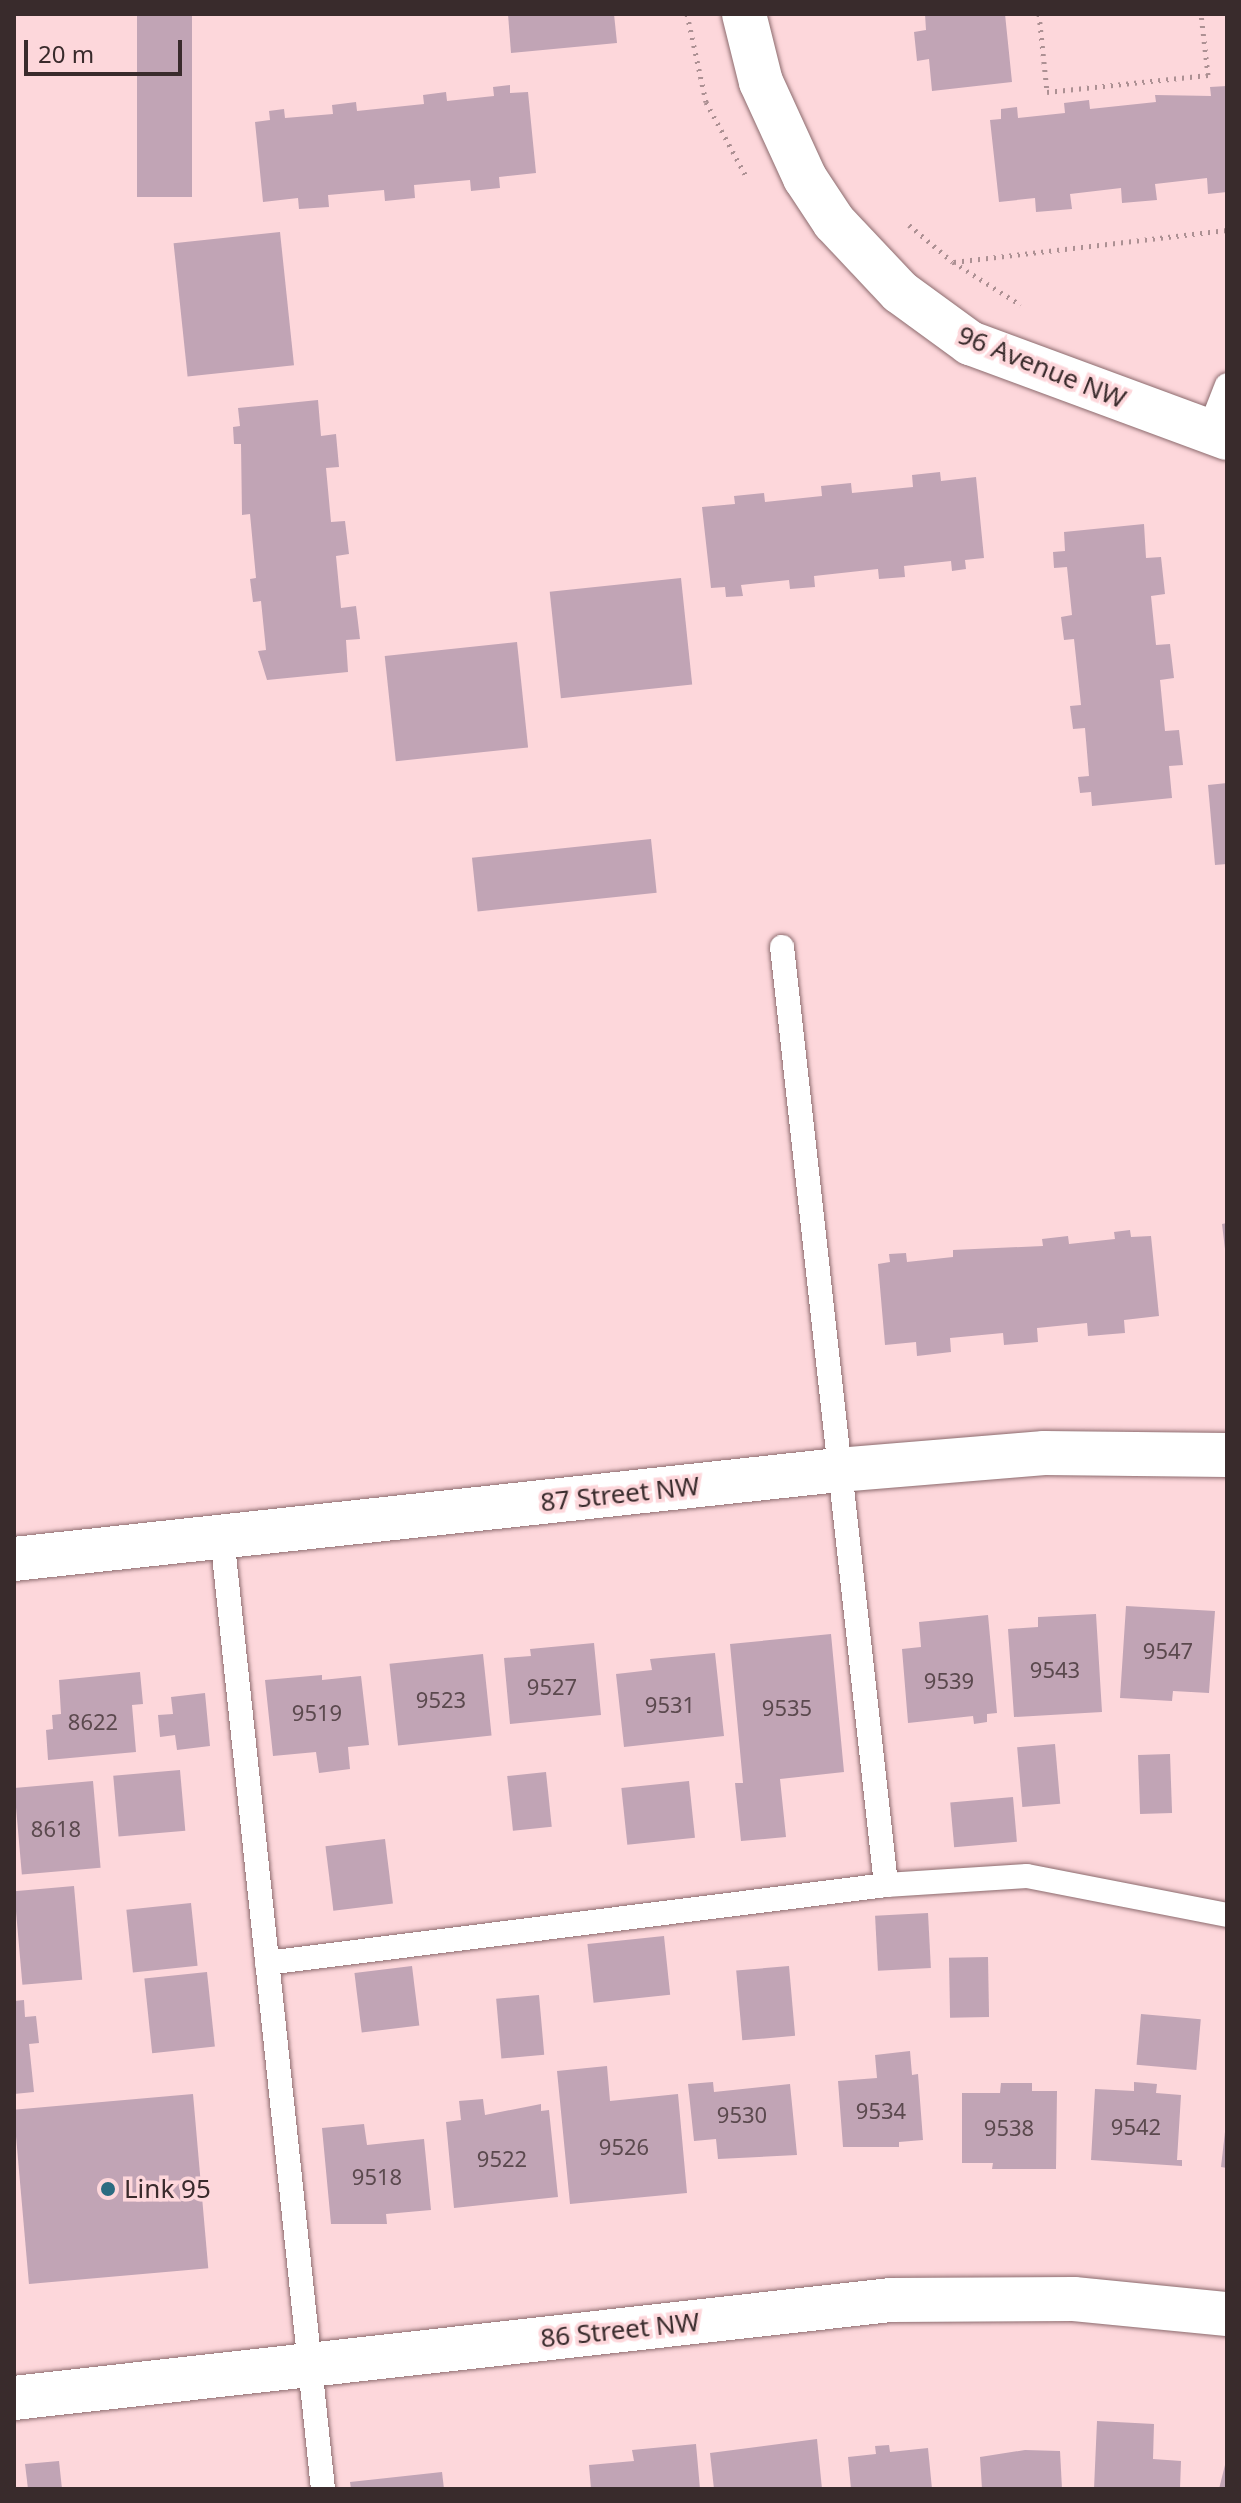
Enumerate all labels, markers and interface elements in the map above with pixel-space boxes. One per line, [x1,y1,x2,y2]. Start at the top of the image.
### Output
scale bar [28,24,186,74]
text: 20 m [38,37,94,70]
street label: 96 Avenue NW [953,319,1131,415]
street label: 87 Street NW [539,1470,701,1518]
house number: 9547 [1143,1638,1193,1664]
house number: 9543 [1030,1657,1080,1683]
house number: 9539 [924,1668,974,1694]
house number: 9527 [527,1674,577,1700]
house number: 9523 [416,1687,466,1713]
house number: 9531 [645,1692,695,1718]
house number: 9535 [762,1695,812,1721]
house number: 9519 [292,1700,342,1726]
house number: 8622 [68,1709,118,1735]
house number: 8618 [31,1816,81,1842]
house number: 9534 [856,2098,906,2124]
house number: 9530 [717,2102,767,2128]
house number: 9542 [1111,2114,1161,2140]
house number: 9538 [984,2115,1034,2141]
house number: 9526 [599,2134,649,2160]
house number: 9522 [477,2146,527,2172]
house number: 9518 [352,2164,402,2190]
place label: Link 95 [124,2173,211,2205]
marker: Link 95 [99,2180,117,2198]
street label: 86 Street NW [539,2306,701,2354]

